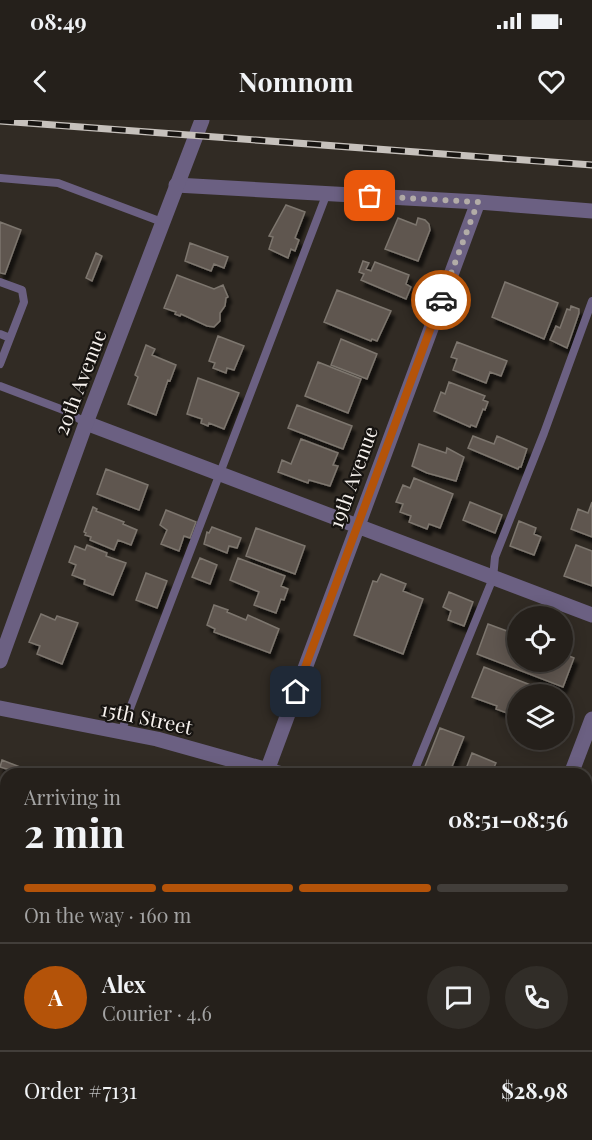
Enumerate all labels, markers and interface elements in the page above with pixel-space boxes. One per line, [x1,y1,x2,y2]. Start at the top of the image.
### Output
text: 08:49 [30,6,87,36]
text: Nomnom [239,63,353,99]
icon: back [24,65,57,98]
icon: heart [535,65,568,98]
pin [344,170,395,221]
icon: bag [353,179,386,212]
courier [411,270,471,330]
icon: car [425,284,458,317]
street label: 20th Avenue [47,325,111,439]
street label: 19th Avenue [321,422,383,532]
map controls [507,606,573,750]
button: locate [507,606,573,672]
pin [270,666,321,717]
icon: home [279,675,312,708]
button: layers [507,684,573,750]
street label: 15th Street [99,694,196,740]
text: Arriving in [24,783,121,810]
text: 08:51–08:56 [448,804,568,834]
text: 2 min [24,806,125,858]
text: On the way · 160 m [24,901,191,928]
button: chat [427,966,490,1029]
button: phone [505,966,568,1029]
text: Alex [102,969,146,999]
text: A [48,982,63,1012]
text: Courier · 4.6 [102,999,212,1026]
text: Order #7131 [24,1075,137,1105]
text: $28.98 [501,1075,568,1105]

